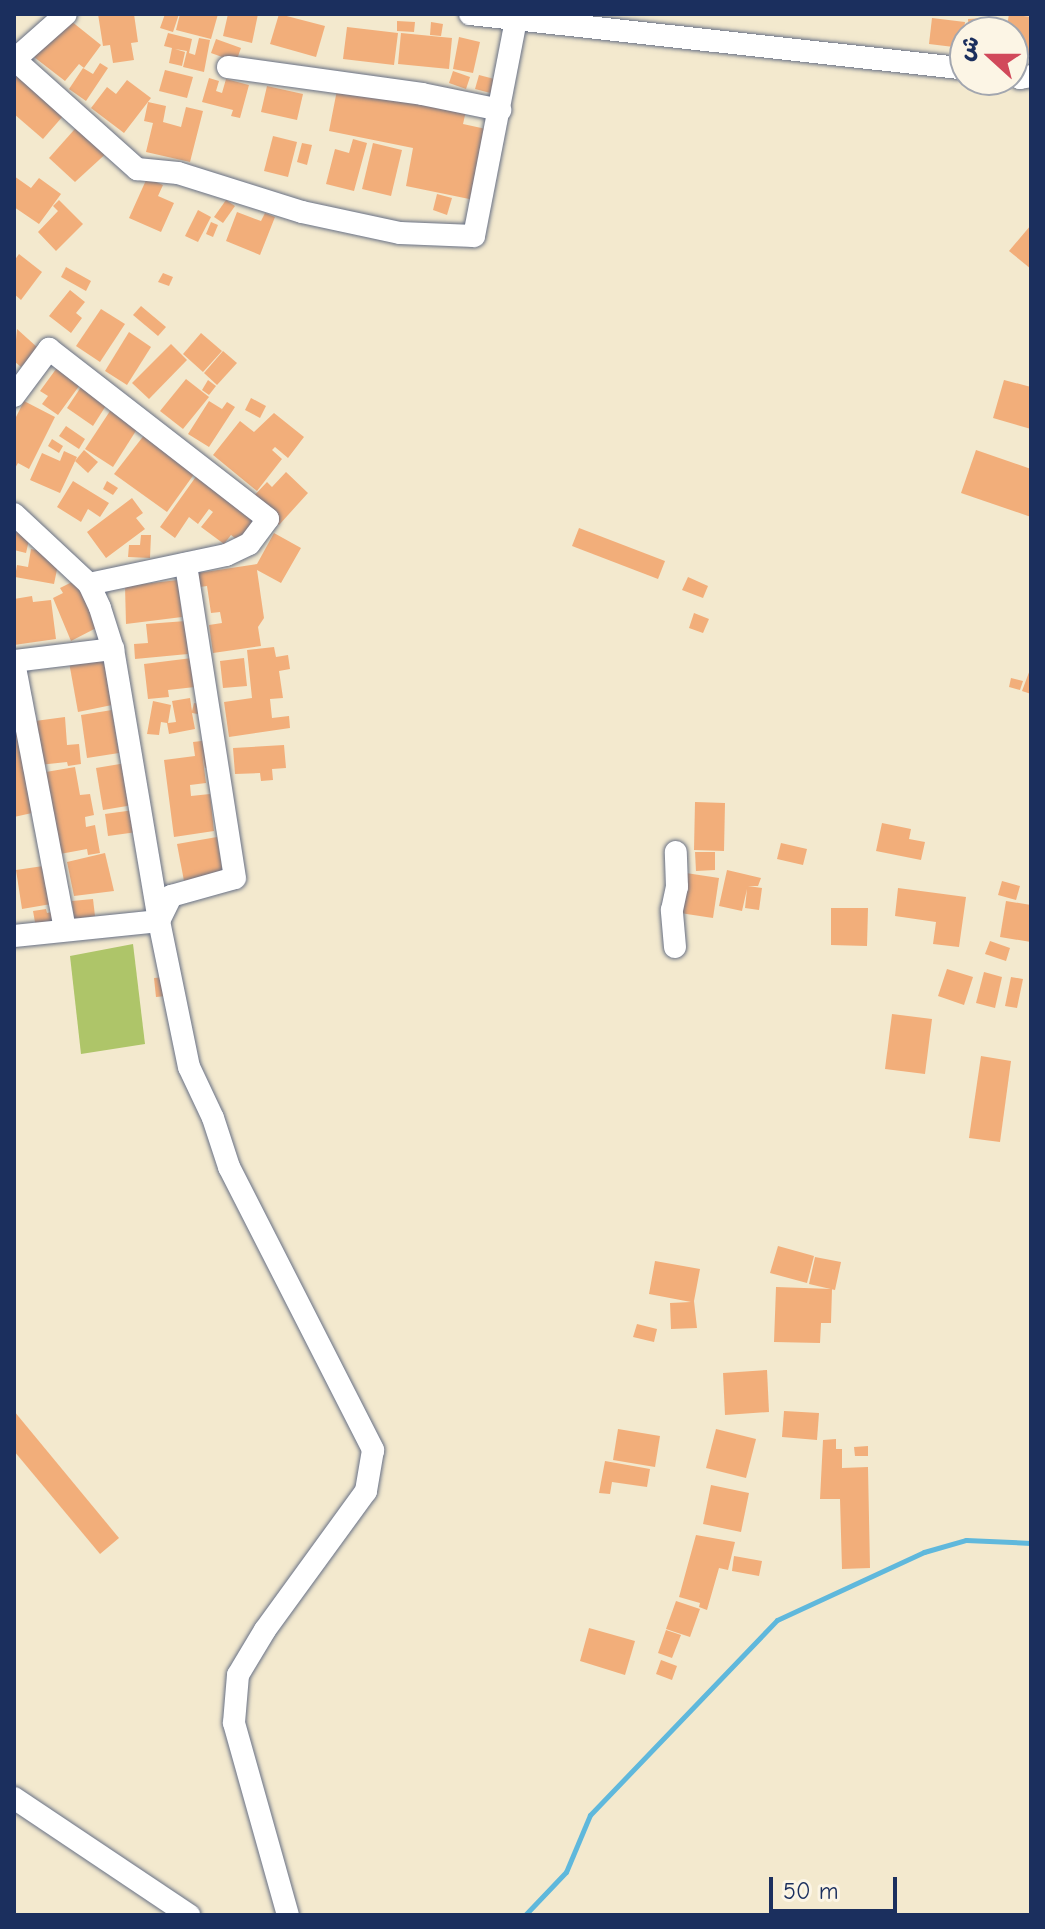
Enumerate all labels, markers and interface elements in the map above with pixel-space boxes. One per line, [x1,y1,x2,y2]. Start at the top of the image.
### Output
north arrow [949,16,1029,96]
text: ش [952,32,985,64]
scale bar [773,1861,901,1911]
text: 50 m [783,1877,839,1905]

